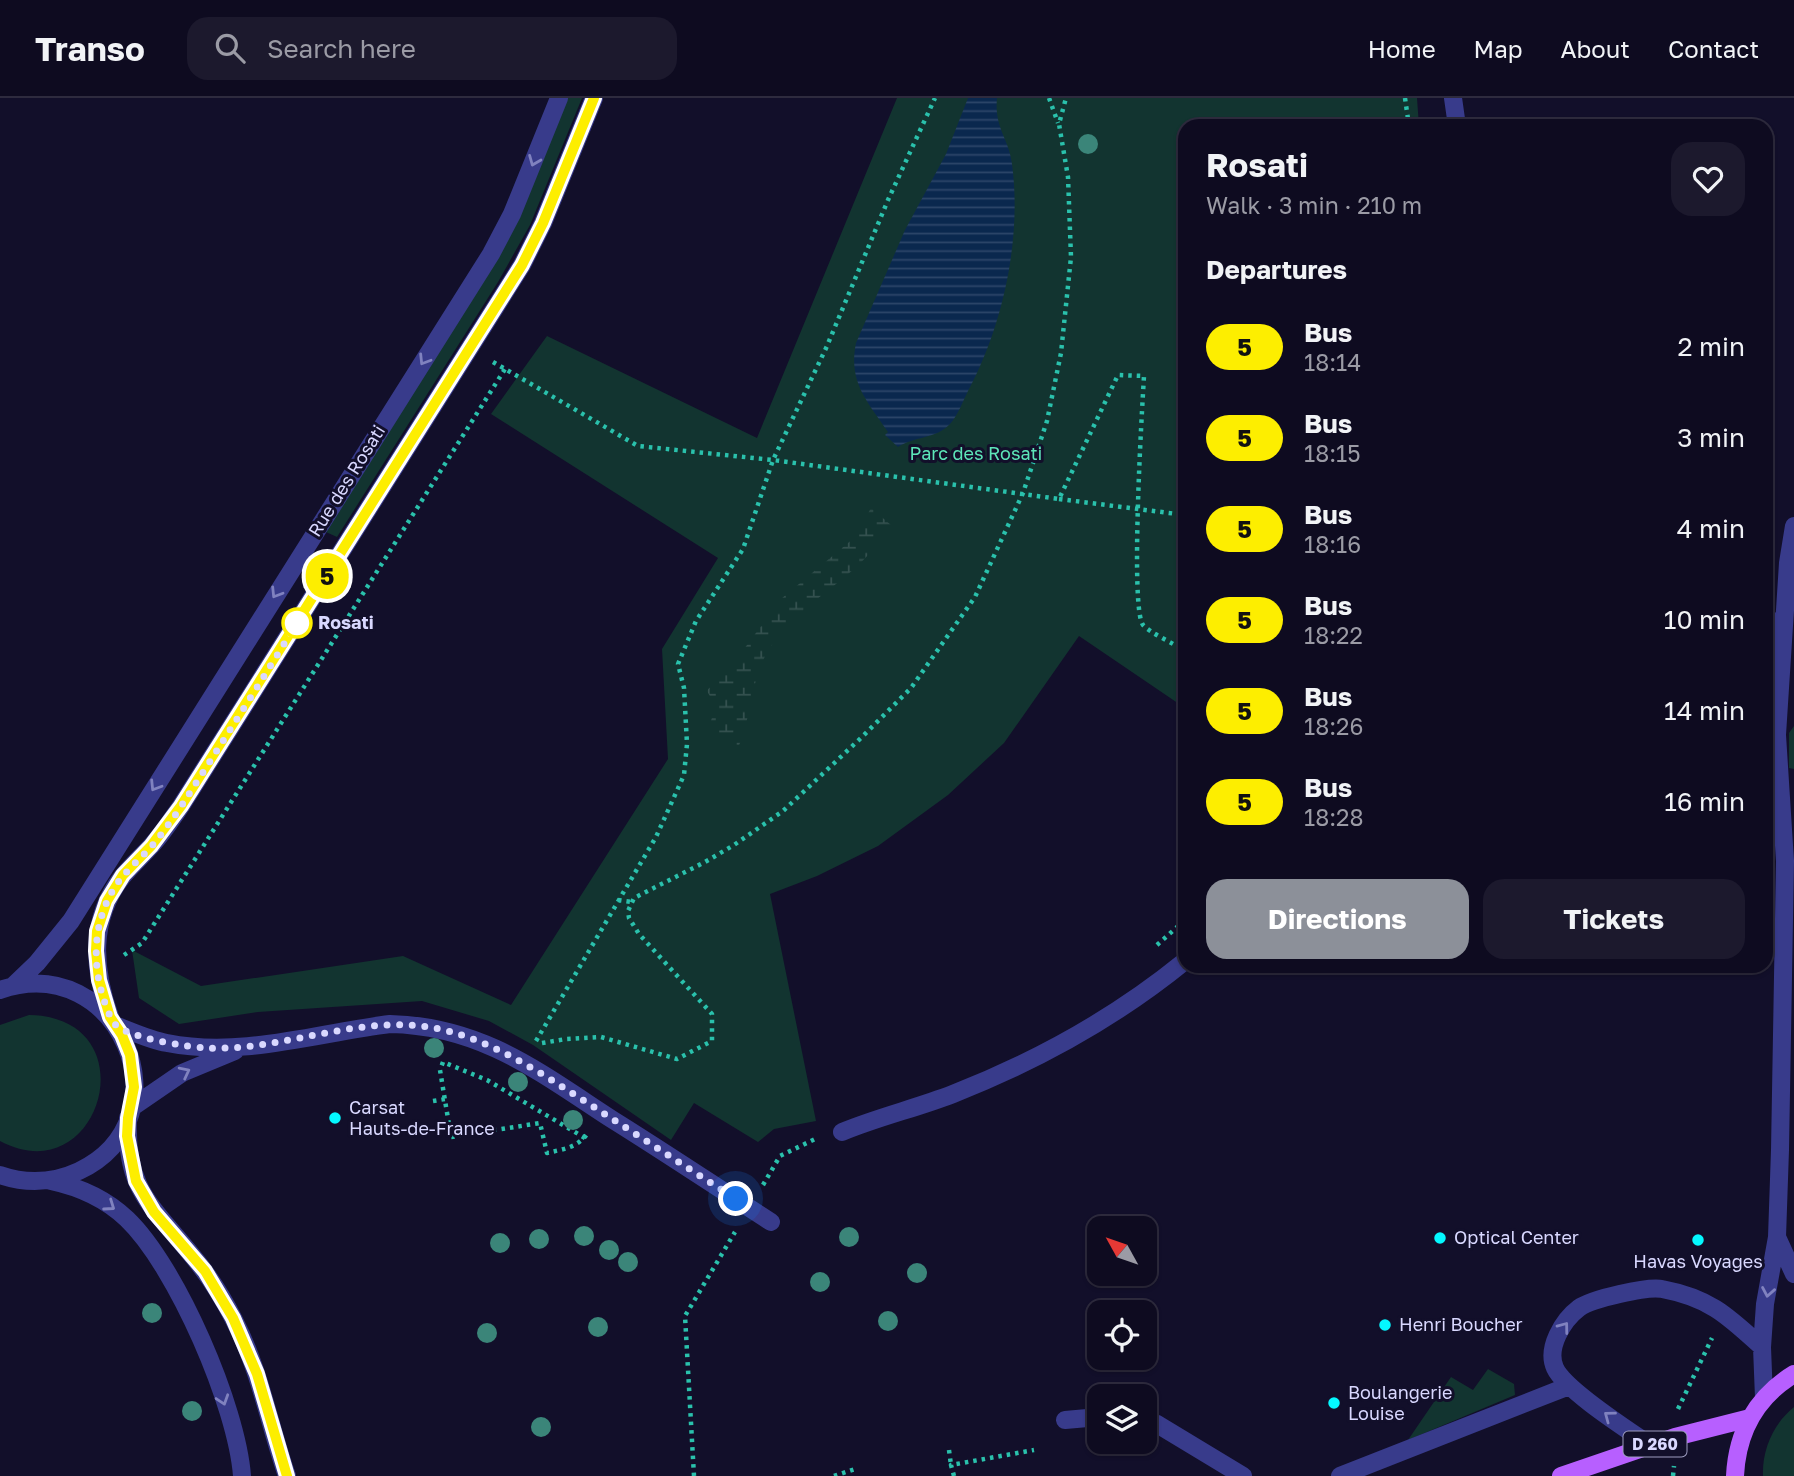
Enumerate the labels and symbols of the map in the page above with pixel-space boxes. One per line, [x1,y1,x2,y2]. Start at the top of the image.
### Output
one-way arrow [528,155,542,167]
one-way arrow [419,352,432,365]
street label: Rue des Rosati [303,420,389,540]
park label: Parc des Rosati [910,442,1042,464]
line badge: 5 [304,553,350,599]
one-way arrow [272,586,285,599]
marker: Rosati [282,608,312,638]
place label: Rosati [318,611,374,633]
one-way arrow [150,778,163,791]
one-way arrow [178,1067,190,1080]
place label: Carsat Hauts-de-France [349,1096,495,1139]
marker: Carsat Hauts-de-France [327,1110,343,1126]
your location [718,1181,753,1216]
one-way arrow [102,1198,115,1210]
north arrow [1087,1216,1157,1286]
place label: Optical Center [1454,1226,1579,1248]
marker: Optical Center [1432,1230,1448,1246]
marker: Havas Voyages [1690,1232,1706,1248]
place label: Havas Voyages [1633,1250,1763,1272]
one-way arrow [1761,1286,1776,1298]
place label: Henri Boucher [1399,1313,1523,1335]
marker: Henri Boucher [1377,1317,1393,1333]
one-way arrow [1556,1322,1568,1334]
place label: Boulangerie Louise [1348,1381,1453,1424]
one-way arrow [215,1393,230,1405]
marker: Boulangerie Louise [1326,1395,1342,1411]
one-way arrow [1605,1412,1617,1424]
road number: D 260 [1624,1432,1686,1456]

